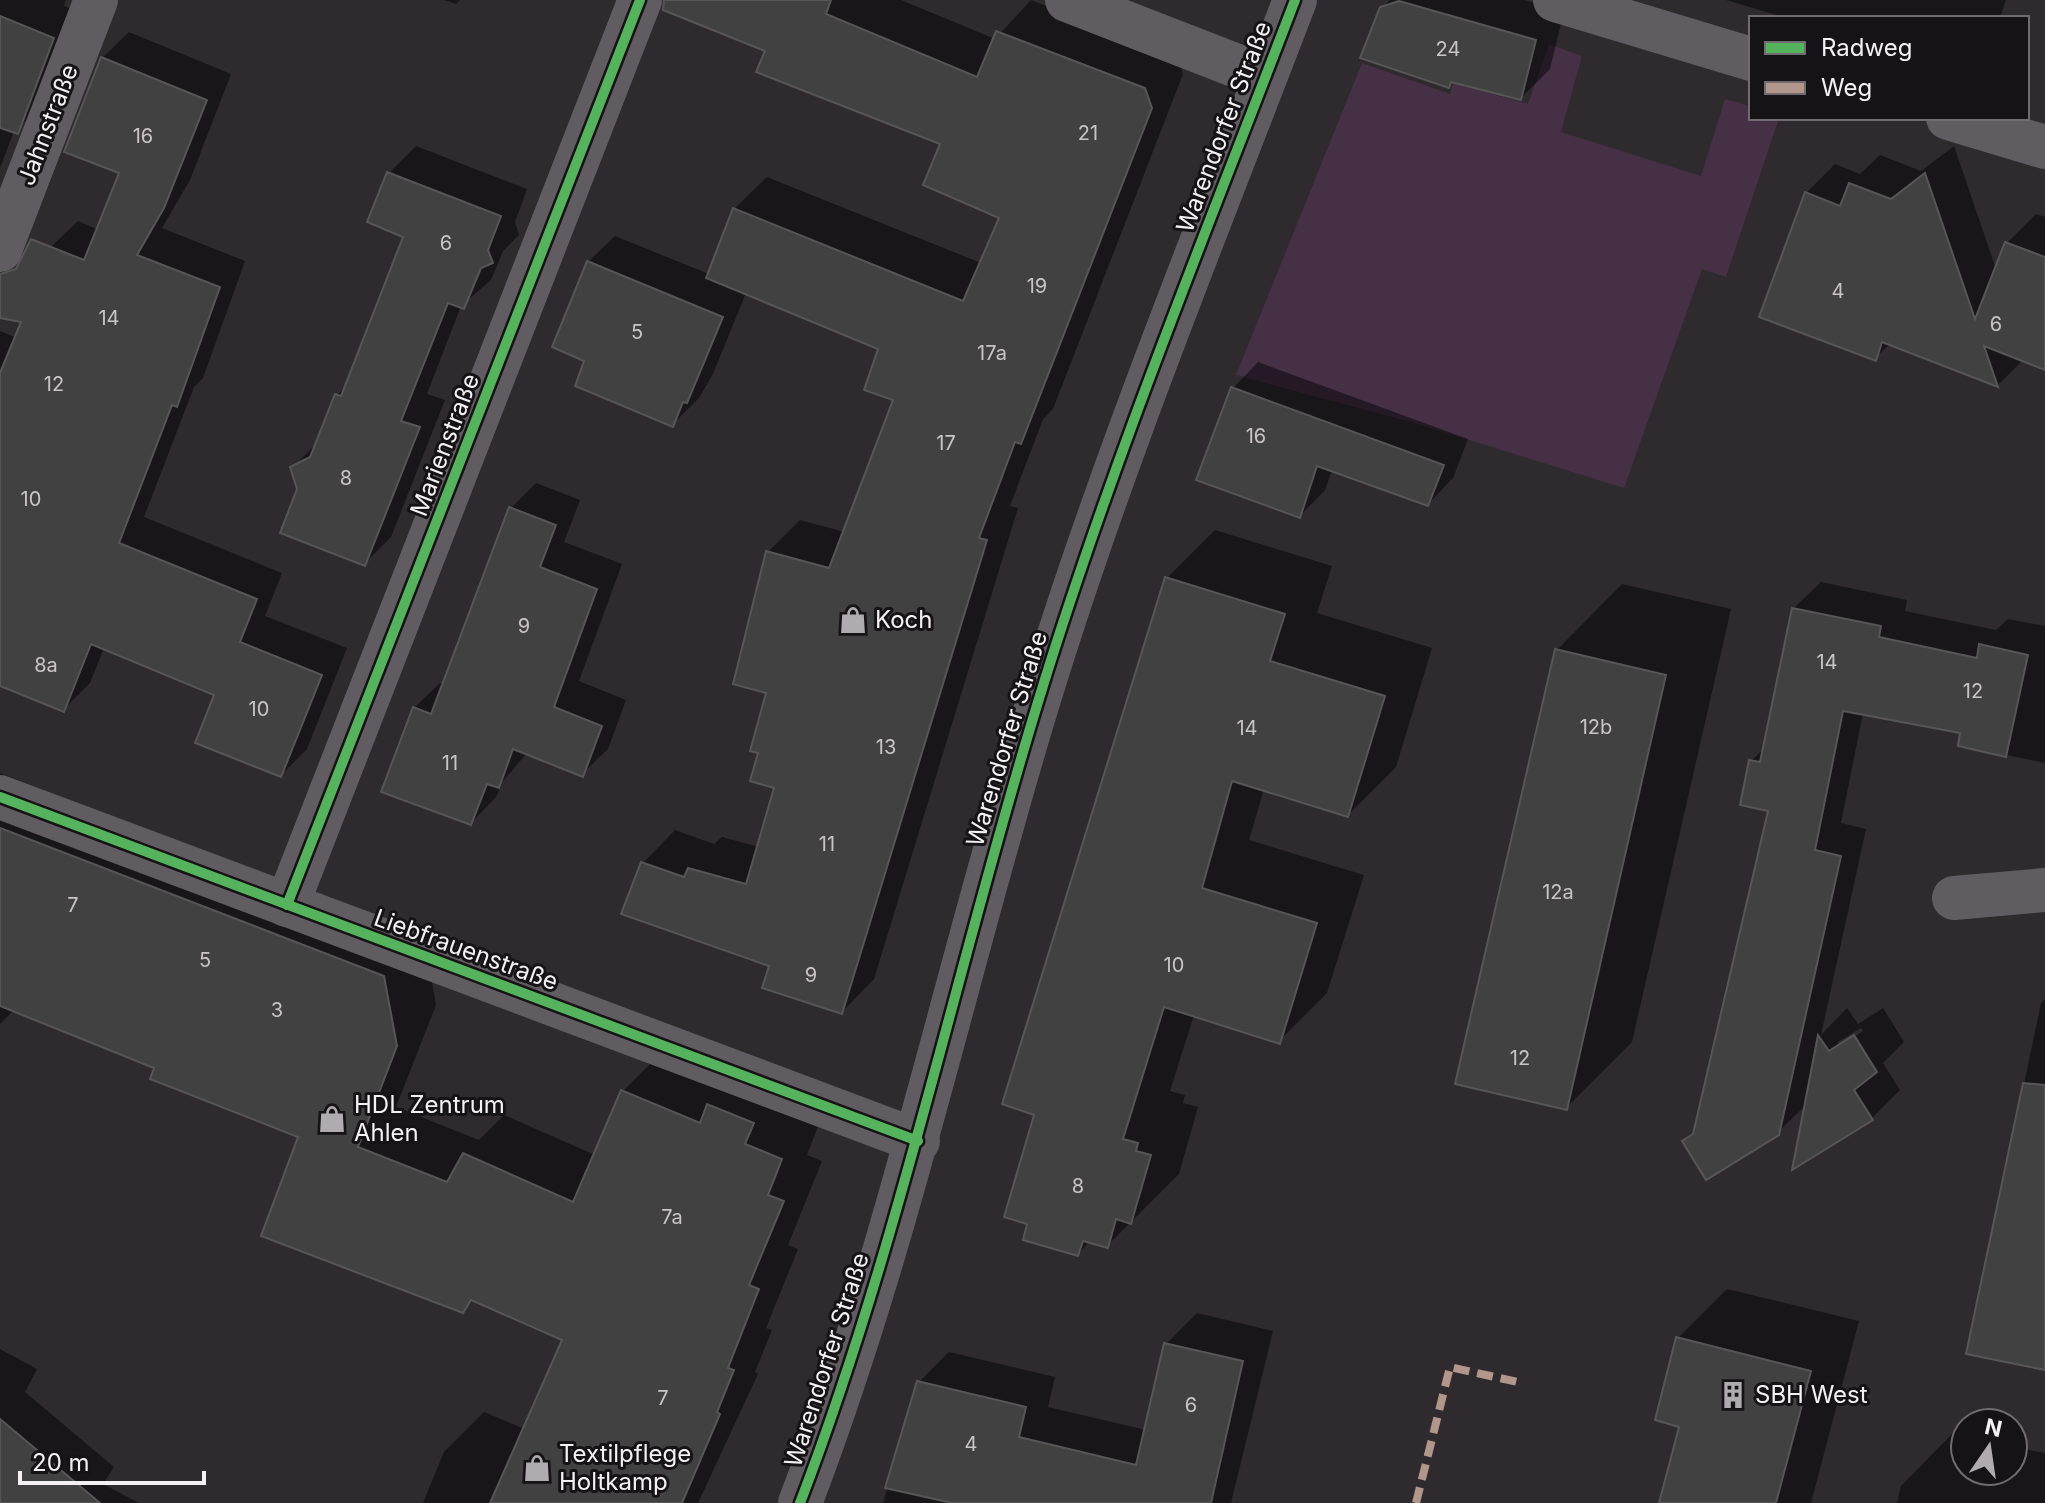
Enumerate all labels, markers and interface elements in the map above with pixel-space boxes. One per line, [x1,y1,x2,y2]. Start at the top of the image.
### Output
legend [1749,16,2029,120]
street label: Warendorfer Straße [1170,17,1277,236]
text: Radweg [1821,33,1912,62]
house number: 24 [1436,37,1460,61]
street label: Jahnstraße [11,60,84,189]
text: Weg [1821,73,1872,102]
house number: 21 [1078,121,1098,145]
house number: 16 [133,124,153,148]
house number: 6 [440,231,452,255]
house number: 19 [1027,274,1047,298]
house number: 4 [1832,279,1844,303]
house number: 14 [98,306,120,330]
house number: 6 [1990,312,2002,336]
house number: 5 [631,320,643,344]
house number: 17a [977,341,1007,365]
street label: Marienstraße [404,369,485,520]
house number: 12 [44,372,64,396]
house number: 16 [1246,424,1266,448]
house number: 17 [936,431,956,455]
house number: 8 [340,466,352,490]
house number: 10 [21,487,41,511]
shop icon: Koch [838,605,868,635]
place label: Koch [875,605,932,634]
house number: 9 [518,614,530,638]
street label: Warendorfer Straße [960,628,1053,850]
house number: 14 [1816,650,1838,674]
house number: 8a [34,653,58,677]
house number: 12 [1963,679,1983,703]
house number: 10 [249,697,269,721]
house number: 12b [1580,715,1612,739]
house number: 14 [1236,716,1258,740]
house number: 13 [876,735,896,759]
house number: 11 [442,751,458,775]
house number: 11 [819,832,835,856]
house number: 12a [1542,880,1574,904]
house number: 7 [67,893,79,917]
street label: Liebfrauenstraße [370,903,562,996]
house number: 5 [199,948,211,972]
house number: 10 [1164,953,1184,977]
house number: 9 [805,963,817,987]
house number: 3 [271,998,283,1022]
house number: 12 [1510,1046,1530,1070]
place label: HDL Zentrum Ahlen [354,1090,505,1147]
shop icon: HDL Zentrum Ahlen [317,1104,347,1134]
house number: 8 [1072,1174,1084,1198]
house number: 7a [661,1205,683,1229]
street label: Warendorfer Straße [778,1249,875,1471]
building icon: SBH West [1718,1380,1748,1410]
place label: SBH West [1755,1380,1868,1409]
house number: 7 [657,1386,669,1410]
house number: 6 [1185,1393,1197,1417]
north arrow [1949,1407,2029,1487]
text: N [1982,1413,2005,1442]
house number: 4 [965,1432,977,1456]
scale bar [20,1435,204,1485]
place label: Textilpflege Holtkamp [559,1439,691,1496]
text: 20 m [32,1448,90,1477]
shop icon: Textilpflege Holtkamp [522,1453,552,1483]

